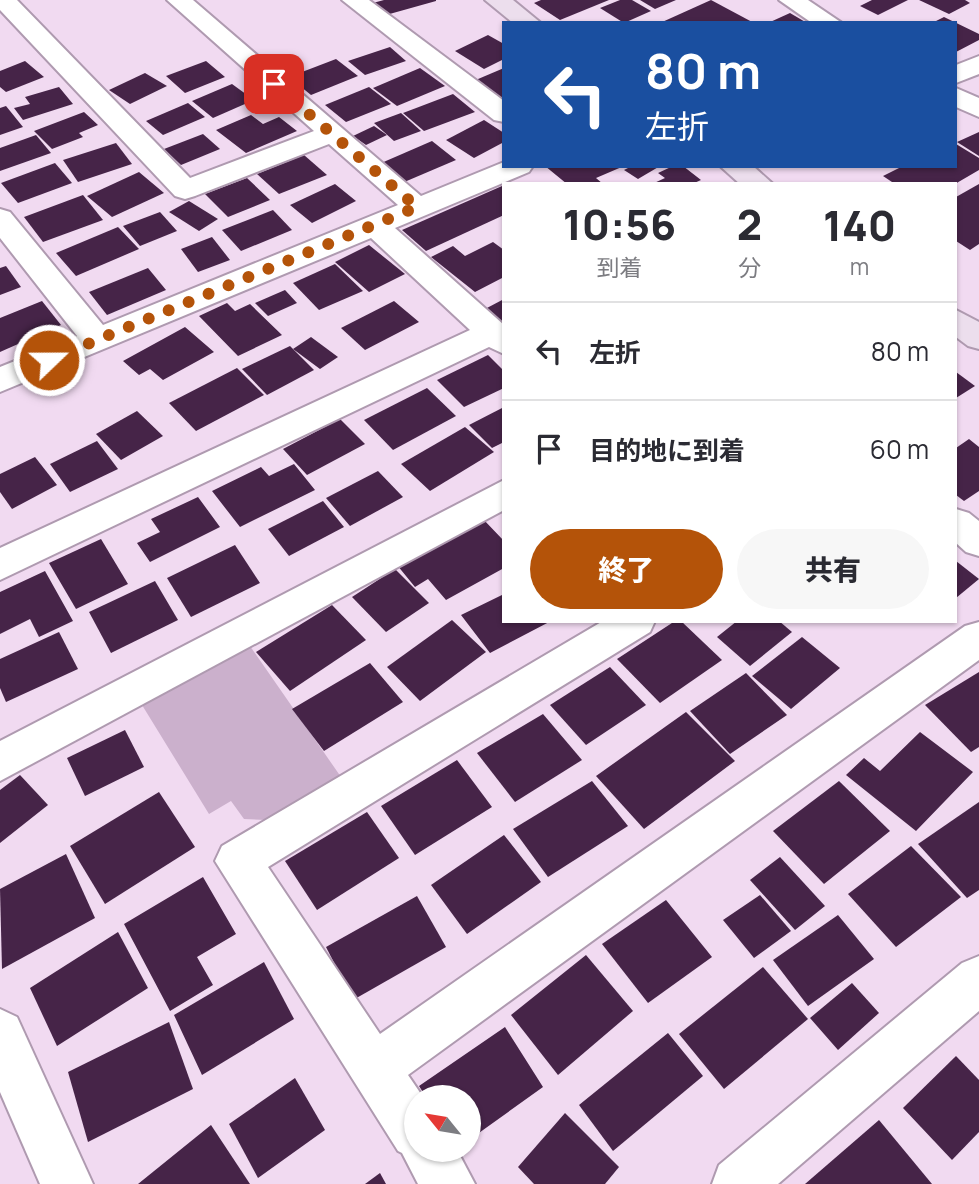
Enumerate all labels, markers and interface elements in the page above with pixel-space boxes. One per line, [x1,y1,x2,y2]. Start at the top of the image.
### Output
text: 80 m [645,37,761,104]
icon: left [530,49,621,140]
pin [244,54,304,114]
icon: arrive [255,65,293,103]
text: 左折 [645,104,709,148]
text: 10:56 [563,195,676,253]
text: 2 [737,195,762,253]
text: 140 [823,196,896,254]
text: m [850,250,869,282]
text: 到着 [596,251,642,283]
text: 分 [738,251,761,283]
position arrow [12,323,86,397]
icon: left [530,332,568,370]
text: 80 m [871,333,929,369]
text: 左折 [589,334,641,370]
icon: arrive [530,430,568,468]
text: 60 m [870,431,929,467]
text: 目的地に到着 [589,432,745,468]
button: 終了 [530,529,723,609]
button: 共有 [737,529,929,609]
north arrow [404,1085,481,1162]
map controls [404,1085,481,1162]

